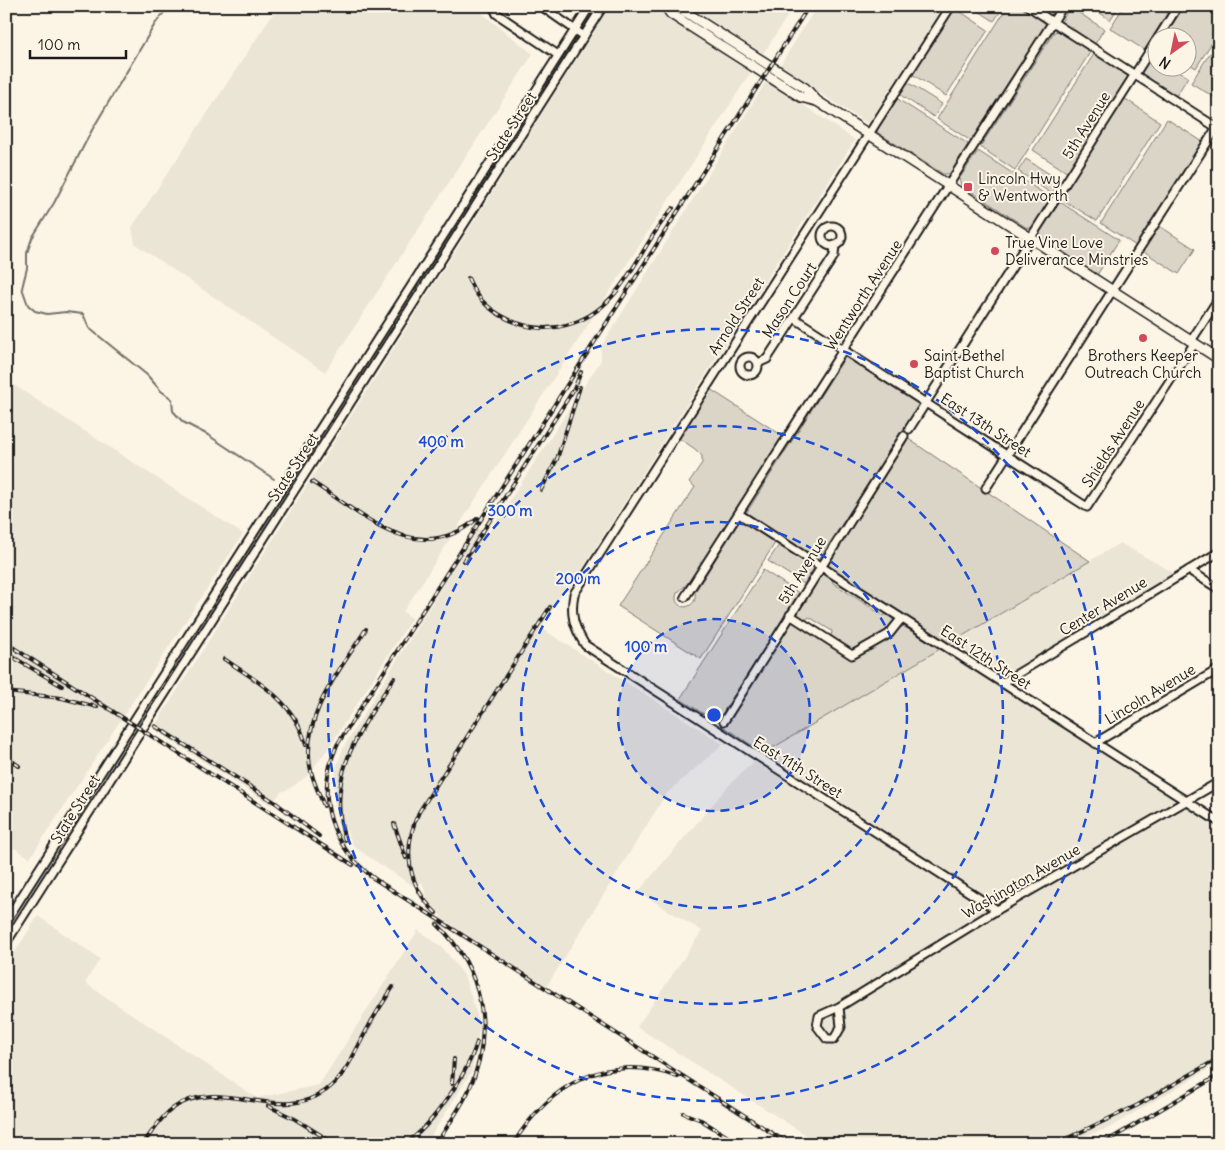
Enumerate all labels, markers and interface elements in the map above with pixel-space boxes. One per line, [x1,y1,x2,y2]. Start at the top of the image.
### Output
scale bar [30,28,126,60]
north arrow [1148,28,1198,78]
text: 100 m [38,35,80,54]
text: N [1156,53,1174,73]
street label: State Street [482,88,540,164]
street label: 5th Avenue [1058,88,1114,162]
place label: Lincoln Hwy & Wentworth [978,169,1068,205]
marker: Lincoln Hwy & Wentworth [962,181,974,193]
place label: True Vine Love Deliverance Minstries [1005,233,1149,269]
street label: Wentworth Avenue [820,236,906,354]
marker: True Vine Love Deliverance Minstries [989,245,1001,257]
street label: Mason Court [758,259,820,341]
street label: Arnold Street [704,274,768,358]
marker: Brothers Keeper Outreach Church [1137,332,1149,344]
place label: Saint Bethel Baptist Church [924,346,1025,382]
place label: Brothers Keeper Outreach Church [1084,346,1202,382]
marker: Saint Bethel Baptist Church [908,358,920,370]
street label: East 13th Street [937,389,1035,461]
street label: Shields Avenue [1077,395,1149,491]
street label: State Street [264,429,322,505]
text: 400 m [418,432,464,451]
text: 300 m [488,501,533,520]
street label: 5th Avenue [774,533,830,607]
text: 200 m [556,569,600,588]
street label: Center Avenue [1056,572,1150,640]
street label: East 12th Street [937,621,1035,693]
text: 100 m [625,637,667,656]
street label: Lincoln Avenue [1101,660,1199,728]
centre of rings [705,706,723,724]
street label: East 11th Street [750,732,846,802]
street label: State Street [46,771,104,847]
street label: Washington Avenue [958,839,1084,923]

